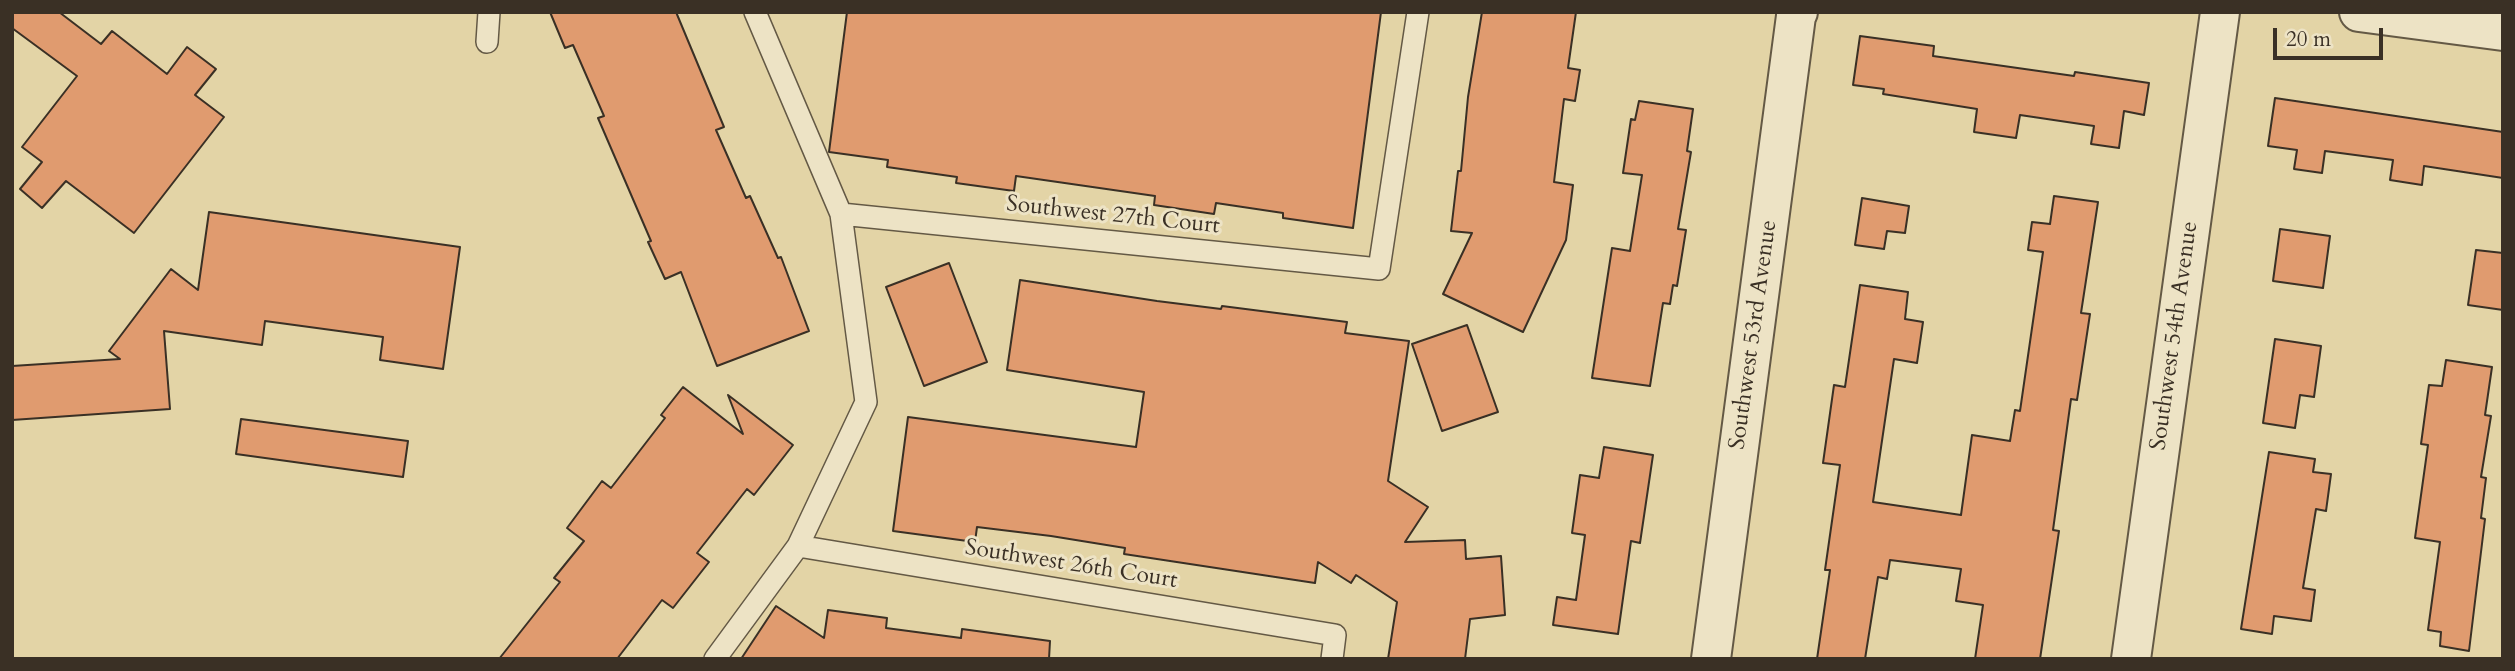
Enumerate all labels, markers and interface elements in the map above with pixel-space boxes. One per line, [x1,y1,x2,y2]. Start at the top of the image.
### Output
scale bar [2277,14,2387,58]
text: 20 m [2286,25,2331,54]
street label: Southwest 27th Court [1005,191,1221,241]
street label: Southwest 53rd Avenue [1724,218,1784,452]
street label: Southwest 54th Avenue [2145,220,2205,452]
street label: Southwest 26th Court [963,535,1179,595]

